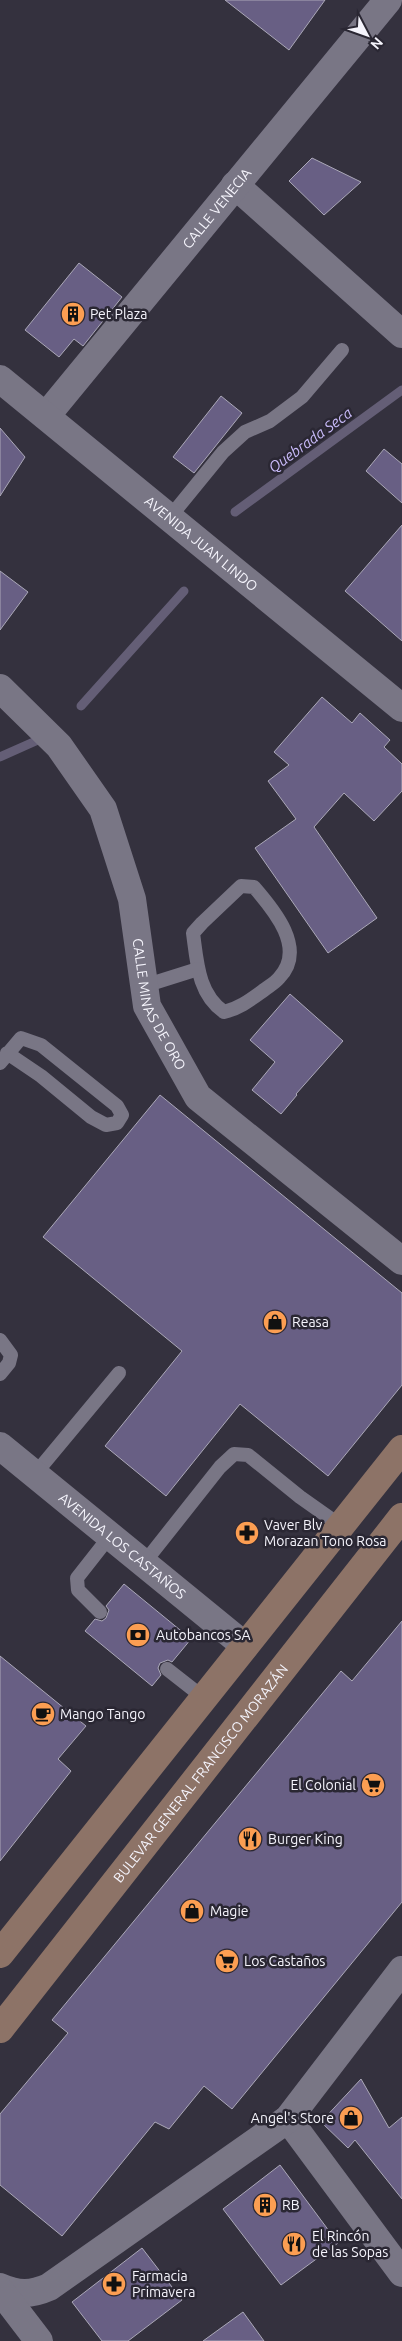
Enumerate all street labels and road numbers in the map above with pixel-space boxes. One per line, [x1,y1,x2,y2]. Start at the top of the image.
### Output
street label: CALLE VENECIA [179,165,254,252]
street label: AVENIDA JUAN LINDO [142,493,261,595]
street label: CALLE MINAS DE ORO [130,937,189,1073]
street label: AVENIDA LOS CASTAÑOS [56,1490,189,1602]
street label: BULEVAR GENERAL FRANCISCO MORAZÁN [110,1661,291,1886]

